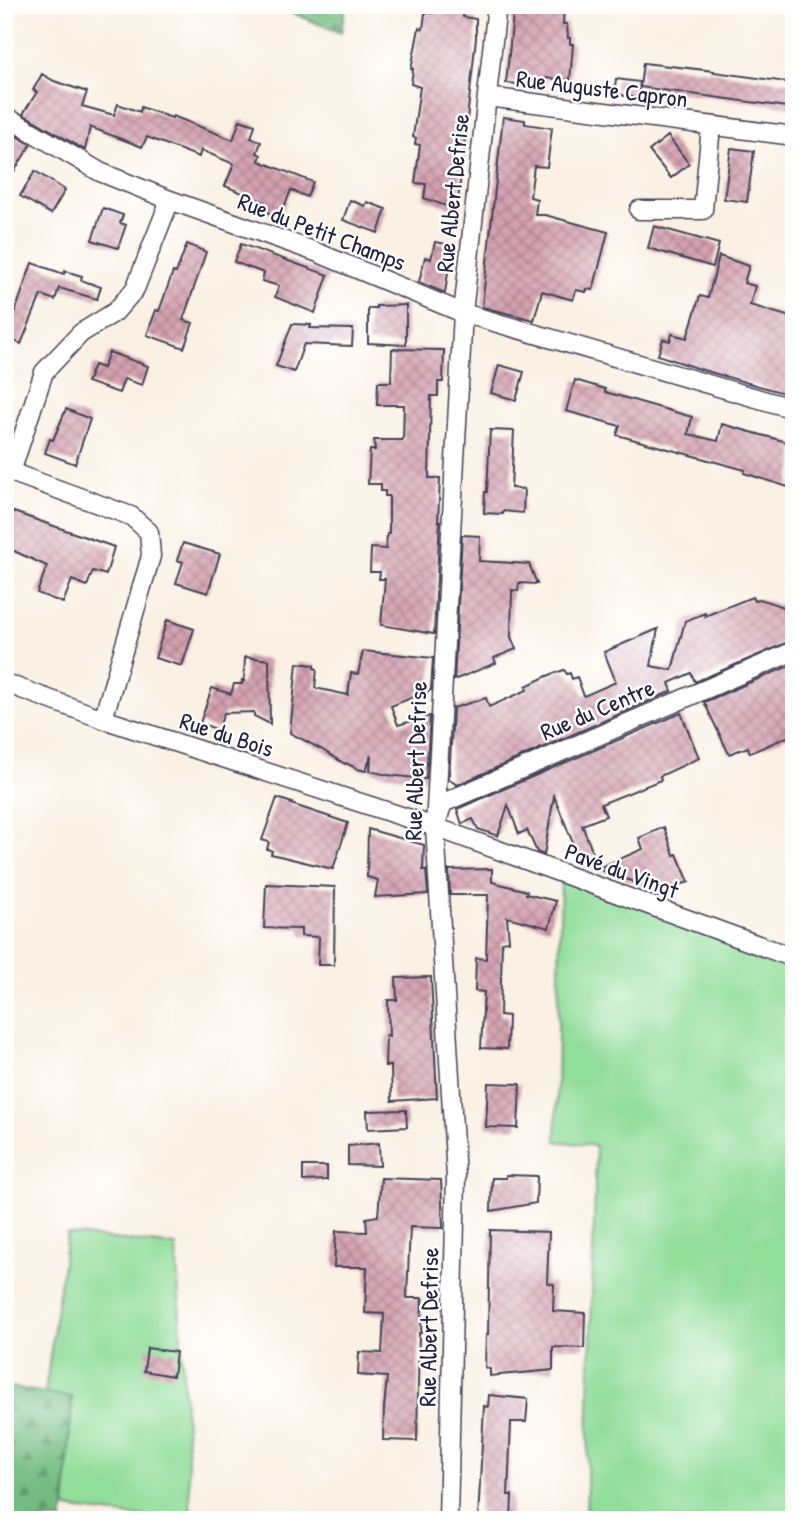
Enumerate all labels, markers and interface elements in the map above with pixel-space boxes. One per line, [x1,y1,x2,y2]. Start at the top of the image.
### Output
street label: Rue Auguste Capron [515,62,689,114]
street label: Rue Albert Defrise [428,112,476,274]
street label: Rue du Petit Champs [234,184,410,278]
street label: Rue du Centre [535,671,659,747]
street label: Rue Albert Defrise [396,681,434,841]
street label: Rue du Bois [176,704,278,764]
street label: Pavé du Vingt [561,835,684,906]
street label: Rue Albert Defrise [411,1247,445,1407]

